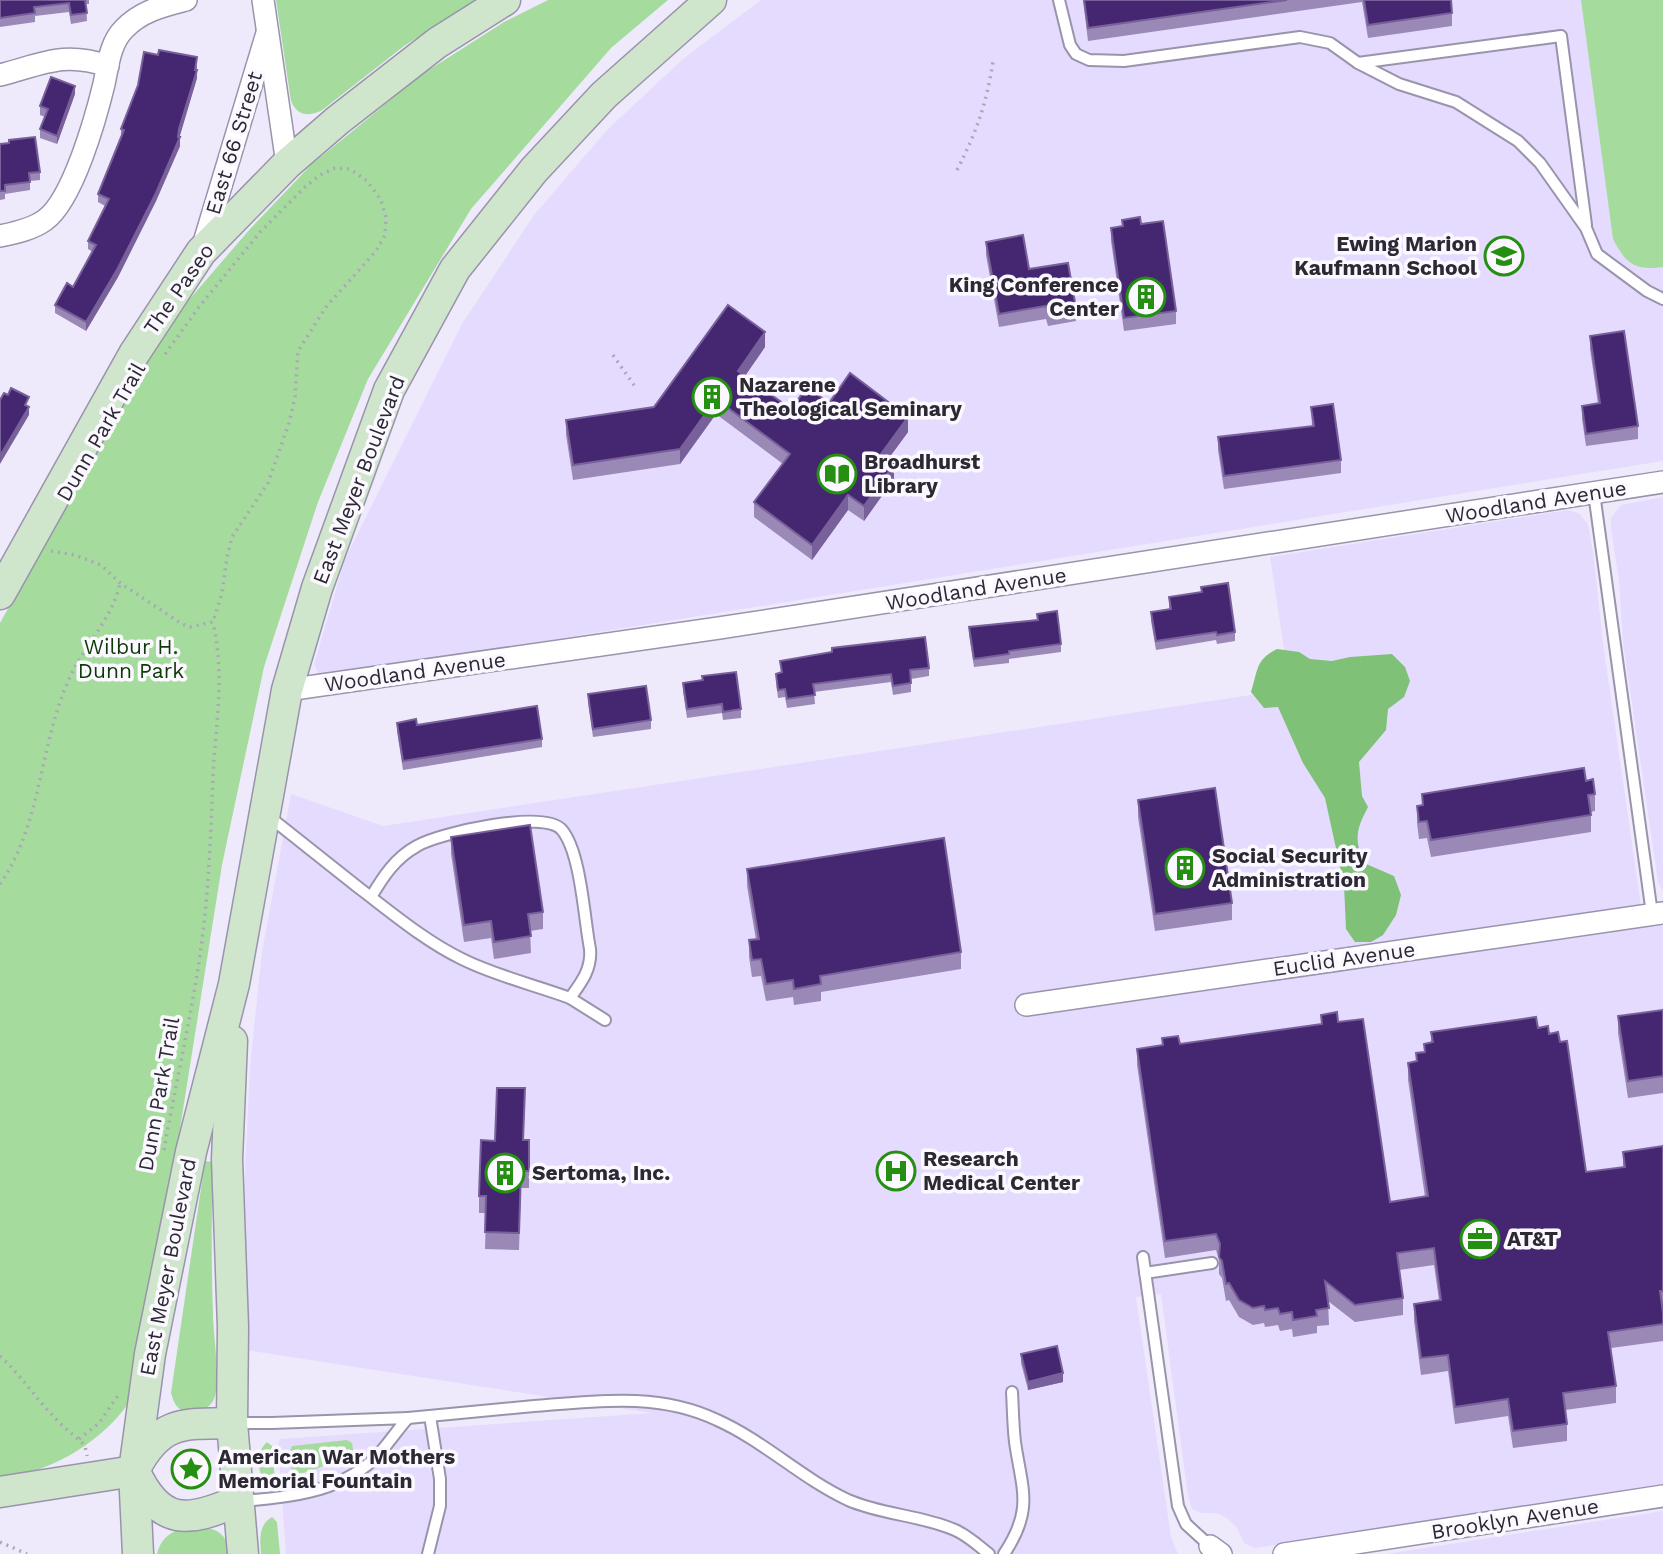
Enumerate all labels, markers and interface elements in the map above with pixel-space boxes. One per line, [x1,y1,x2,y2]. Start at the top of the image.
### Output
street label: East 66 Street [200,68,267,217]
place label: Ewing Marion Kaufmann School [1294,231,1477,280]
school or university icon: Ewing Marion Kaufmann School [1483,235,1525,277]
street label: The Paseo [138,239,219,339]
place label: King Conference Center [949,272,1119,321]
building icon: King Conference Center [1125,276,1167,318]
street label: Dunn Park Trail [51,357,151,506]
street label: East Meyer Boulevard [307,372,410,588]
place label: Nazarene Theological Seminary [739,372,962,421]
building icon: Nazarene Theological Seminary [691,376,733,418]
place label: Broadhurst Library [864,449,980,498]
library icon: Broadhurst Library [816,453,858,495]
street label: Woodland Avenue [1444,475,1628,528]
street label: Woodland Avenue [884,562,1068,615]
park label: Wilbur H. Dunn Park [78,634,184,683]
street label: Woodland Avenue [323,646,507,697]
place label: Social Security Administration [1212,843,1368,892]
building icon: Social Security Administration [1164,847,1206,889]
street label: Euclid Avenue [1271,936,1417,981]
street label: Dunn Park Trail [133,1014,184,1173]
place label: Research Medical Center [923,1146,1080,1195]
hospital icon: Research Medical Center [875,1150,917,1192]
building icon: Sertoma, Inc. [484,1152,526,1194]
street label: East Meyer Boulevard [134,1156,201,1378]
place label: Sertoma, Inc. [532,1160,670,1185]
office icon: AT&T [1459,1218,1501,1260]
place label: AT&T [1507,1226,1558,1251]
place label: American War Mothers Memorial Fountain [218,1444,455,1493]
place icon: American War Mothers Memorial Fountain [170,1448,212,1490]
street label: Brooklyn Avenue [1429,1493,1601,1544]

